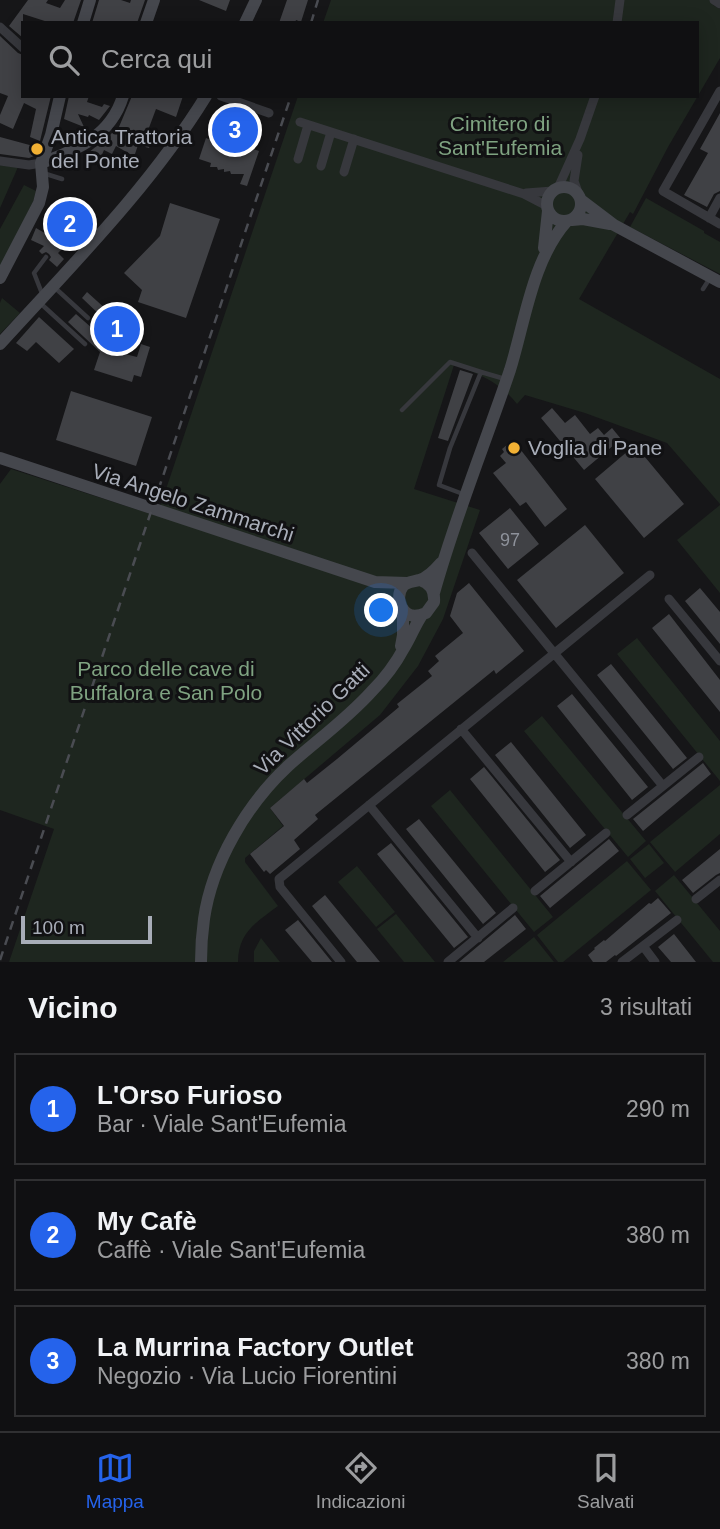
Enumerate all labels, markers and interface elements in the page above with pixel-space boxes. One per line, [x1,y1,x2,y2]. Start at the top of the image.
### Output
search box [21,21,699,98]
icon: search [45,41,83,79]
text: Cerca qui [101,44,212,74]
pin: 3 [212,104,258,156]
park label: Cimitero di Sant'Eufemia [438,112,562,159]
place label: Antica Trattoria del Ponte [51,125,193,172]
marker: Antica Trattoria del Ponte [29,141,45,157]
pin: 2 [47,198,93,250]
pin: 1 [94,303,140,355]
place label: Voglia di Pane [528,436,662,459]
marker: Voglia di Pane [506,440,522,456]
street label: Via Angelo Zammarchi [89,459,297,546]
house number: 97 [500,530,520,550]
your location [364,593,398,627]
park label: Parco delle cave di Buffalora e San Polo [70,657,262,704]
street label: Via Vittorio Gatti [249,658,374,779]
scale bar [21,913,152,945]
text: 100 m [32,917,85,938]
text: Vicino [28,991,117,1024]
text: 3 risultati [600,994,692,1020]
text: L'Orso Furioso [97,1080,282,1110]
text: 1 [47,1096,59,1122]
text: 290 m [626,1096,690,1122]
text: Bar · Viale Sant'Eufemia [97,1111,346,1137]
text: My Cafè [97,1206,197,1236]
text: 2 [47,1222,59,1248]
text: 380 m [626,1222,690,1248]
text: Caffè · Viale Sant'Eufemia [97,1237,365,1263]
text: La Murrina Factory Outlet [97,1332,413,1362]
text: 3 [47,1348,59,1374]
text: 380 m [626,1348,690,1374]
text: Negozio · Via Lucio Fiorentini [97,1363,397,1389]
tab: Mappa [86,1449,144,1513]
tab: Indicazioni [316,1449,405,1513]
tab: Salvati [577,1449,634,1513]

